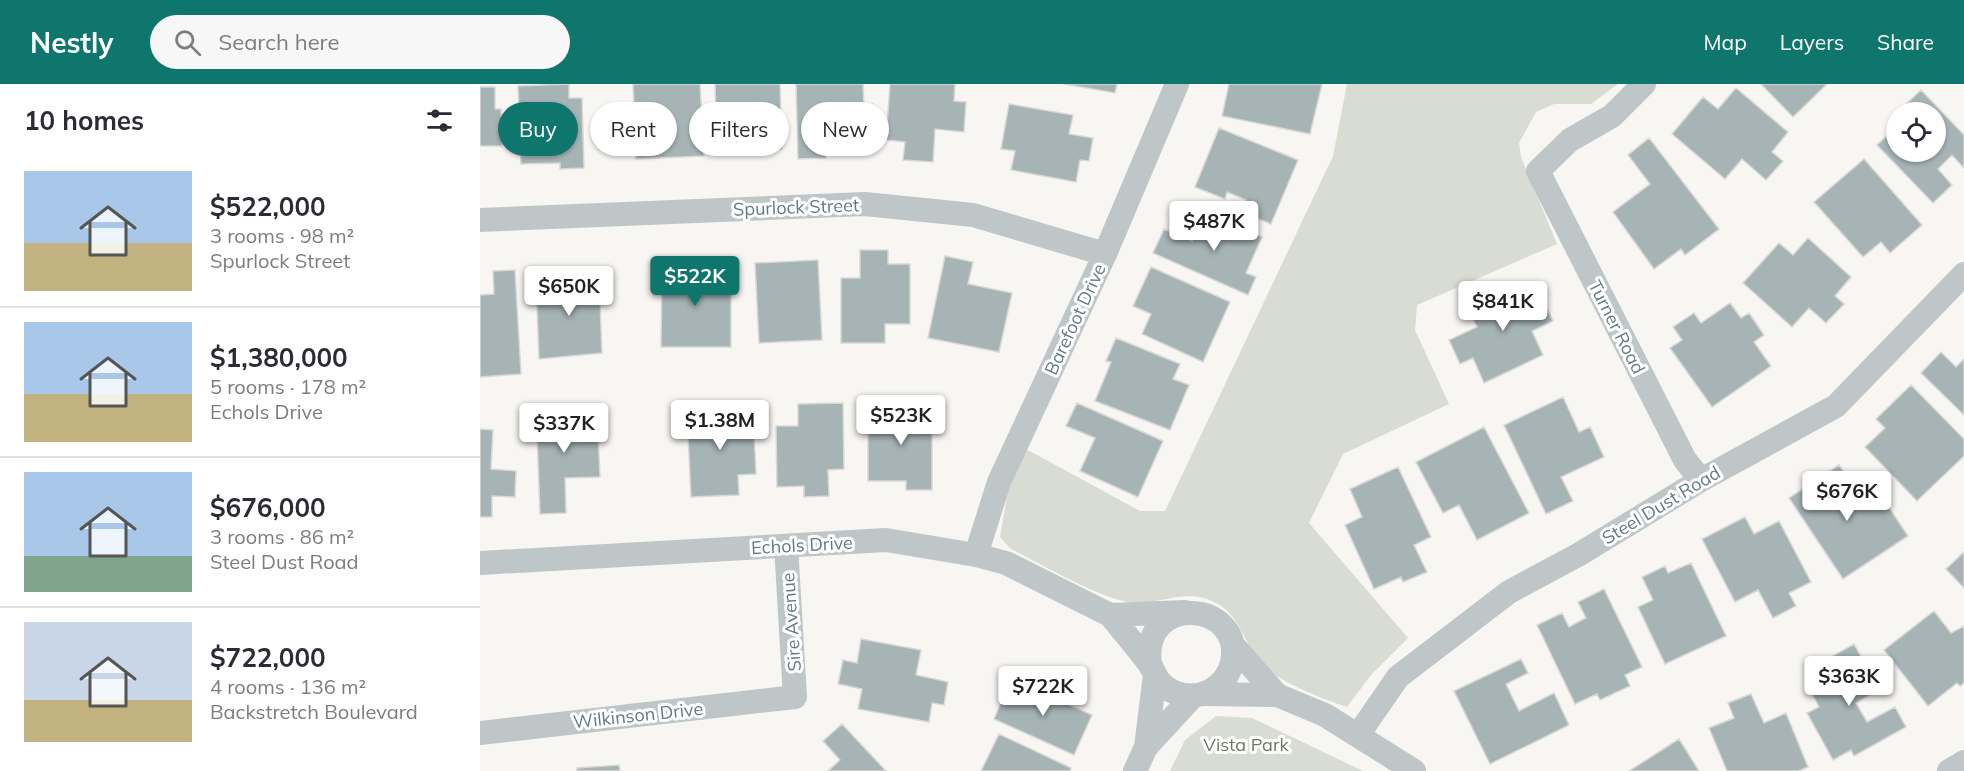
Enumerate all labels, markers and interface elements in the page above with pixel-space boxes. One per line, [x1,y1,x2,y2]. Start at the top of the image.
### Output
search box [150,15,570,69]
text: Nestly [30,25,114,60]
icon: search [171,26,204,59]
text: Search here [219,28,339,56]
text: Map [1704,29,1747,55]
text: Layers [1780,29,1844,55]
text: Share [1877,29,1934,55]
chip: Buy [498,102,578,156]
chip: Rent [590,102,677,156]
chip: Filters [689,102,789,156]
chip: New [801,102,889,156]
map controls [1886,102,1946,162]
button: locate [1886,102,1946,162]
text: 10 homes [24,104,144,137]
icon: filters [423,104,456,137]
text: $522,000 [210,190,326,223]
street label: Spurlock Street [733,193,859,221]
icon: home [72,195,144,267]
pin: $487K [1172,201,1256,252]
text: $487K [1183,208,1245,233]
text: 3 rooms · 98 m² [210,223,354,248]
text: Spurlock Street [210,248,350,273]
pin: $522K [653,256,737,307]
street label: Barefoot Drive [1039,260,1111,378]
text: $522K [664,263,726,288]
pin: $650K [527,266,611,317]
text: $650K [538,273,600,298]
street label: Turner Road [1584,276,1650,378]
pin: $841K [1461,281,1545,332]
text: $841K [1472,288,1534,313]
text: $1,380,000 [210,341,348,374]
icon: home [72,346,144,418]
text: 5 rooms · 178 m² [210,374,366,399]
pin: $523K [859,395,943,446]
text: Echols Drive [210,399,323,424]
pin: $1.38M [671,400,769,451]
text: $523K [870,402,932,427]
pin: $337K [522,403,606,454]
text: $1.38M [685,407,755,432]
text: $337K [533,410,595,435]
street label: Steel Dust Road [1598,461,1724,549]
pin: $676K [1805,471,1889,522]
text: $676K [1816,478,1878,503]
text: $676,000 [210,491,326,524]
icon: home [72,496,144,568]
text: 3 rooms · 86 m² [210,524,354,549]
street label: Echols Drive [751,531,853,559]
text: Steel Dust Road [210,549,359,574]
street label: Sire Avenue [776,572,806,672]
text: $722,000 [210,641,326,674]
icon: home [72,646,144,718]
pin: $363K [1807,656,1891,707]
text: $363K [1818,663,1880,688]
pin: $722K [1001,666,1085,717]
text: $722K [1012,673,1074,698]
text: 4 rooms · 136 m² [210,674,366,699]
street label: Wilkinson Drive [572,697,704,733]
text: Backstretch Boulevard [210,699,418,724]
park label: Vista Park [1203,733,1289,756]

